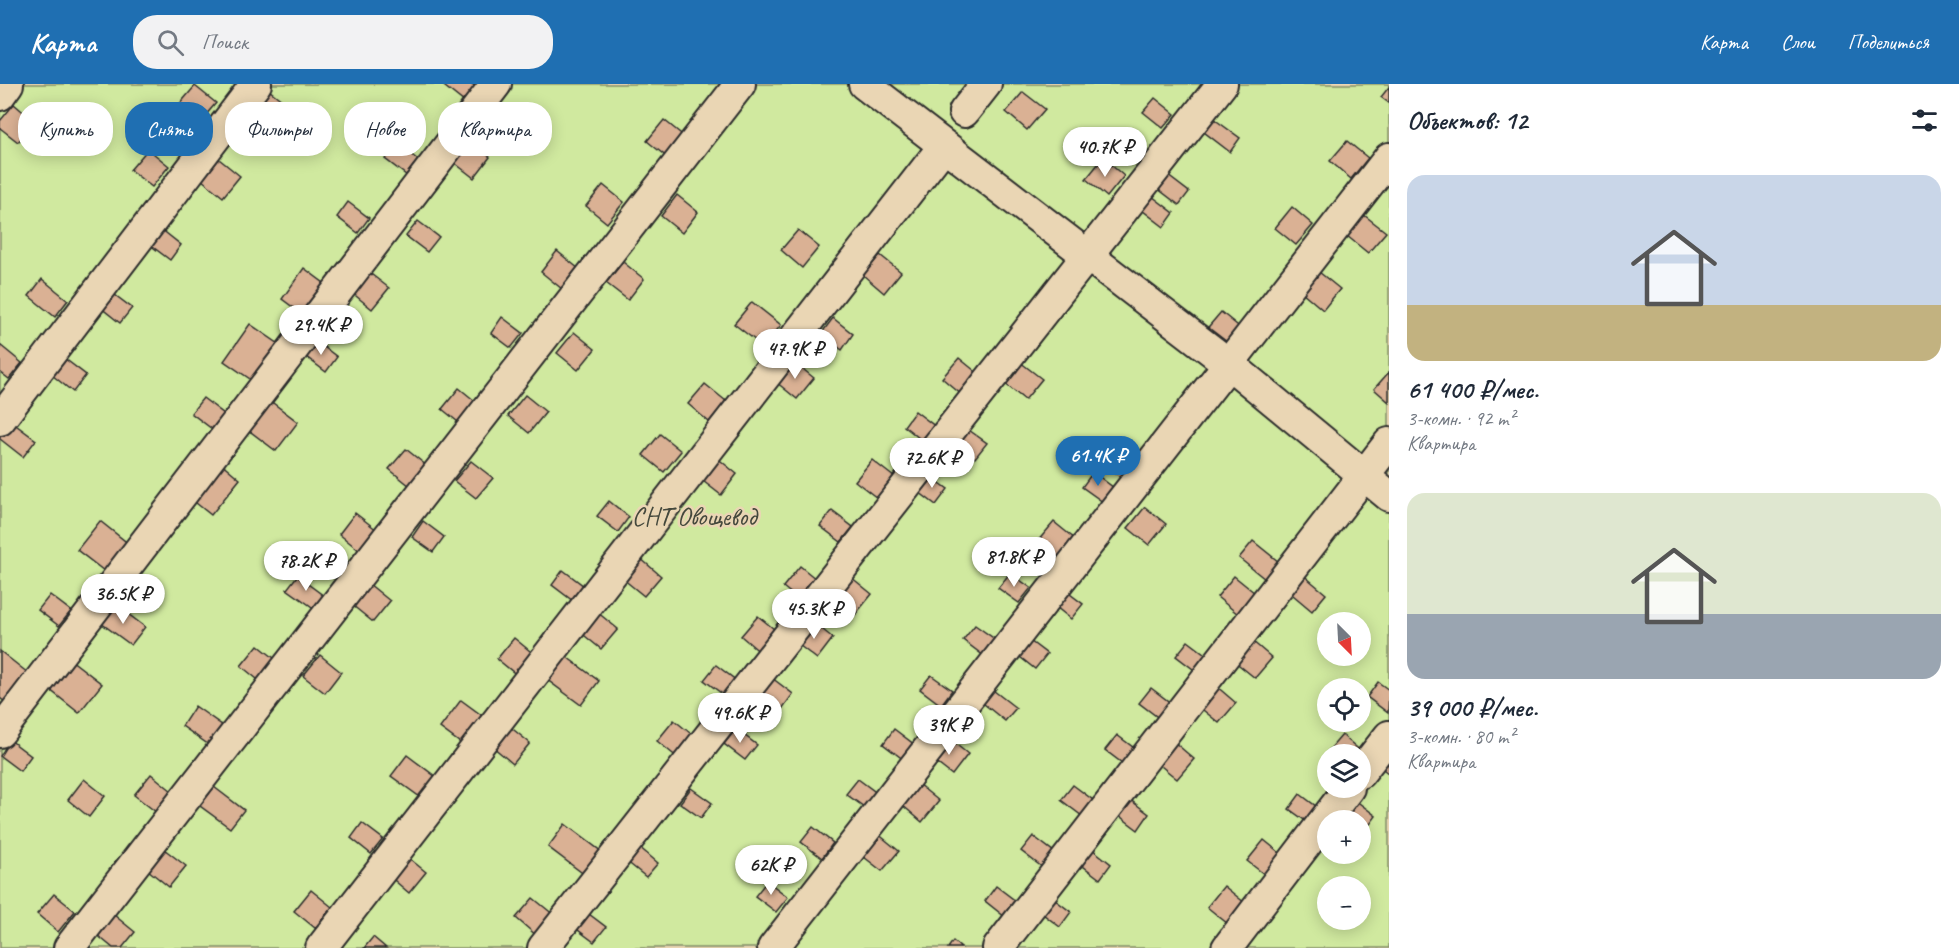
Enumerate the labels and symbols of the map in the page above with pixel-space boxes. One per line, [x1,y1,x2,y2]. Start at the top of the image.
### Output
pin: 40.7K ₽ [1050,127,1160,178]
pin: 29.4K ₽ [266,305,376,356]
pin: 47.9K ₽ [740,329,850,380]
pin: 61.4K ₽ [1043,436,1153,487]
pin: 72.6K ₽ [877,438,987,489]
park label: СНТ Овощевод [632,500,759,533]
pin: 81.8K ₽ [959,537,1069,588]
pin: 78.2K ₽ [251,541,361,592]
pin: 36.5K ₽ [68,574,178,625]
pin: 45.3K ₽ [759,589,869,640]
north arrow [1317,612,1371,666]
pin: 49.6K ₽ [685,693,795,744]
pin: 39K ₽ [907,705,991,756]
pin: 62K ₽ [729,845,813,896]

